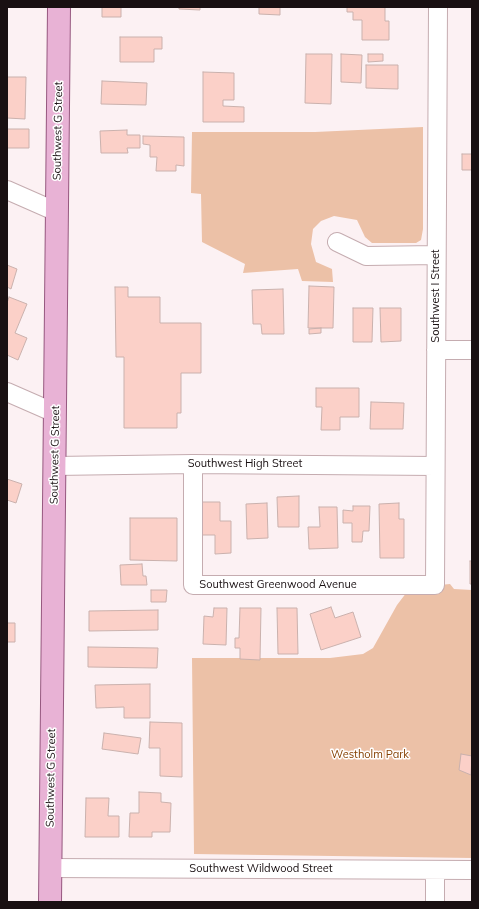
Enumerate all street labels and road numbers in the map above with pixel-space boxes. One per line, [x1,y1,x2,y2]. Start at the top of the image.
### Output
street label: Southwest G Street [51,82,65,180]
street label: Southwest I Street [429,249,443,343]
street label: Southwest G Street [48,406,62,504]
street label: Southwest High Street [188,457,302,471]
street label: Southwest Greenwood Avenue [199,578,357,592]
street label: Southwest G Street [44,729,58,827]
street label: Southwest Wildwood Street [189,862,333,876]

